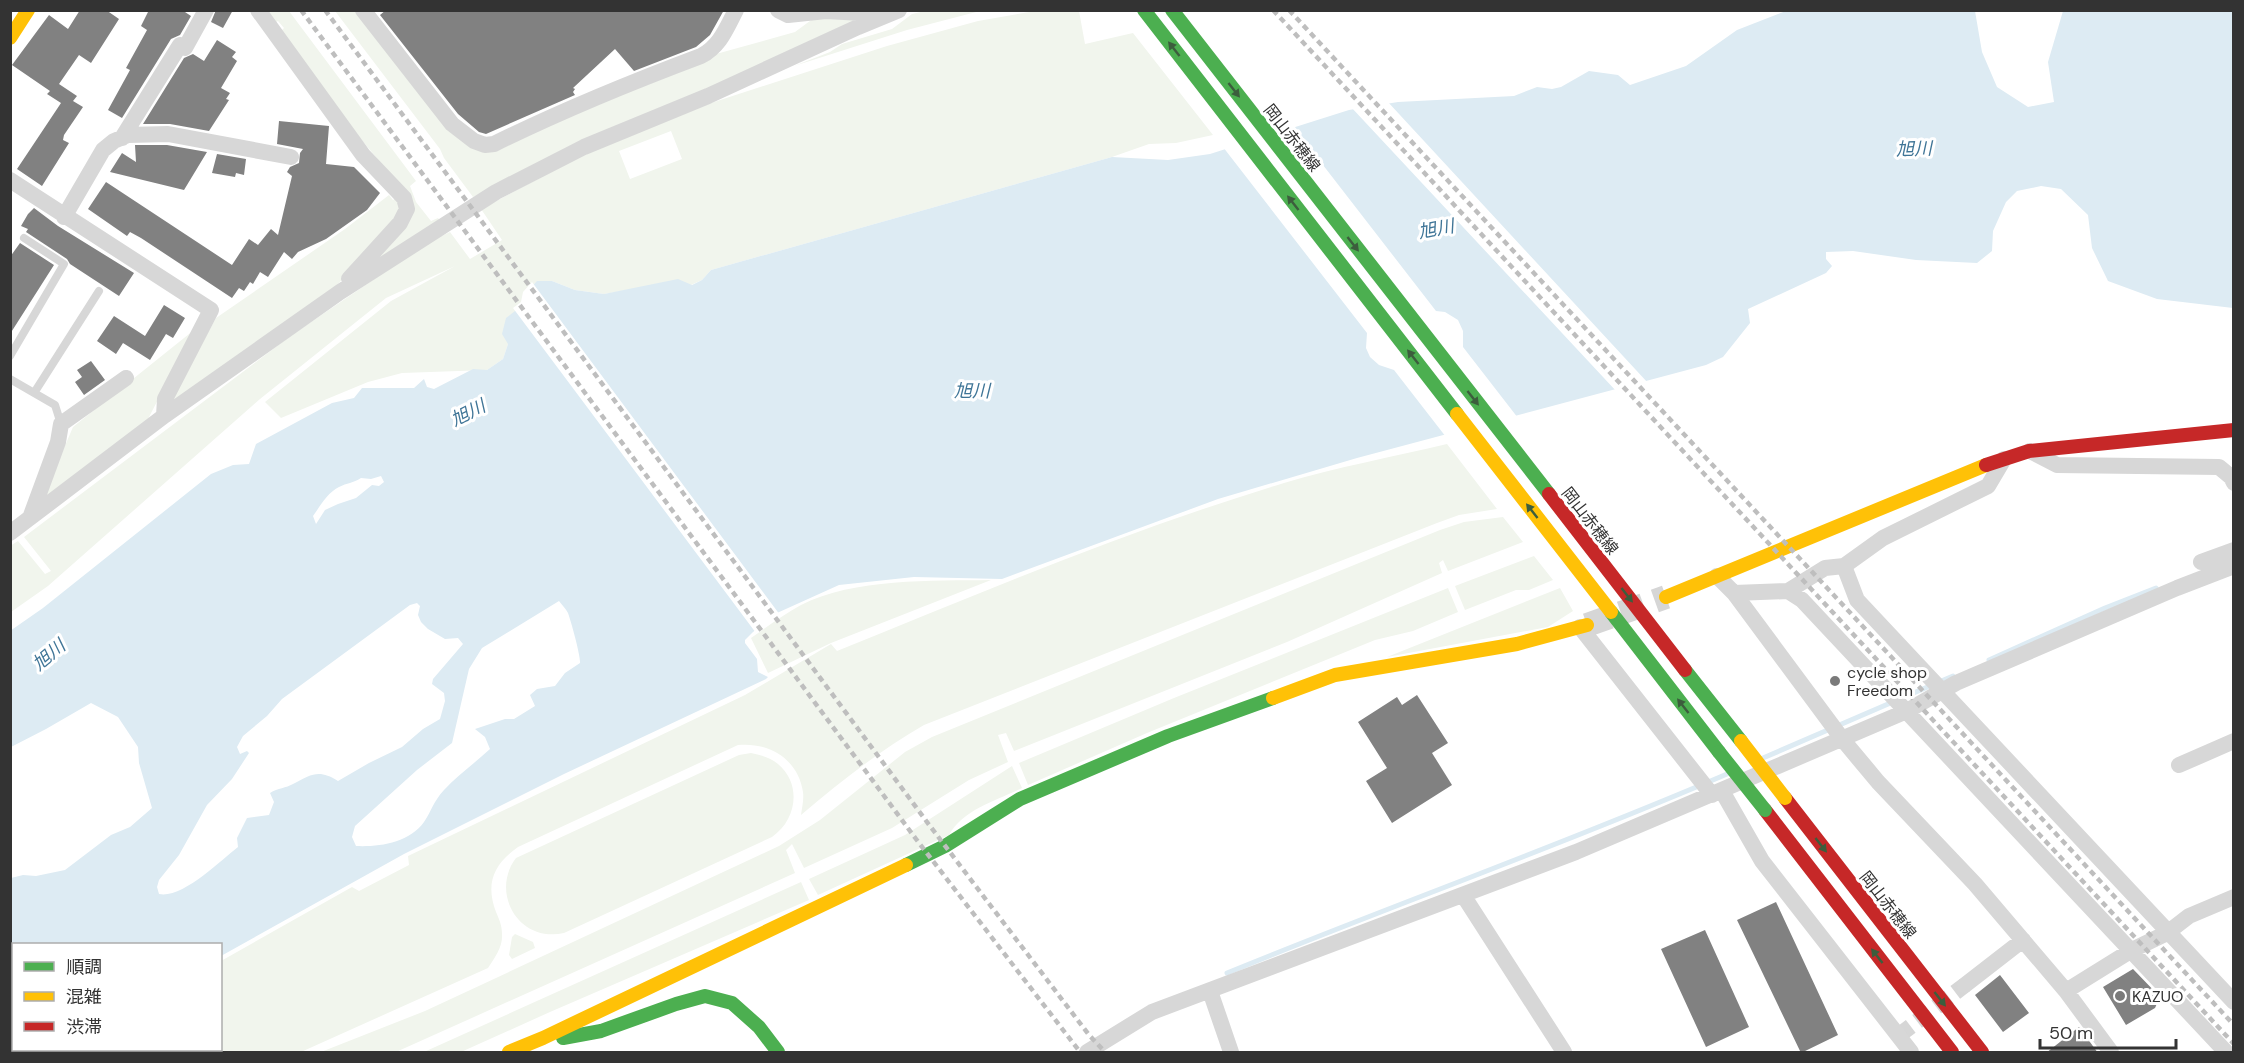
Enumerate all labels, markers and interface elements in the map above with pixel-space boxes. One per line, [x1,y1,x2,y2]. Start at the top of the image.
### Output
one-way arrow [1167,41,1180,57]
one-way arrow [1227,82,1240,98]
street label: 岡山赤穂線 [1259,100,1325,176]
water label: 旭川 [1896,136,1934,162]
one-way arrow [1287,195,1300,211]
water label: 旭川 [1416,213,1458,244]
one-way arrow [1347,236,1359,251]
one-way arrow [1407,350,1419,365]
water label: 旭川 [954,379,992,403]
one-way arrow [1467,390,1479,405]
water label: 旭川 [447,393,491,432]
street label: 岡山赤穂線 [1557,483,1623,559]
one-way arrow [1527,504,1539,519]
one-way arrow [1621,588,1633,603]
water label: 旭川 [27,633,72,676]
place label: cycle shop Freedom [1847,662,1927,701]
marker: cycle shop Freedom [1828,674,1842,688]
one-way arrow [1677,698,1689,714]
one-way arrow [1815,837,1827,852]
street label: 岡山赤穂線 [1855,867,1921,943]
legend [12,943,222,1051]
one-way arrow [1872,949,1884,964]
text: 順調 [66,955,102,979]
text: 混雑 [66,985,102,1009]
place label: KAZUO [2132,986,2184,1007]
marker: KAZUO [2113,989,2127,1003]
one-way arrow [1934,991,1947,1007]
scale bar [2040,1012,2176,1050]
text: 渋滞 [66,1015,102,1039]
text: 50 m [2049,1021,2093,1045]

